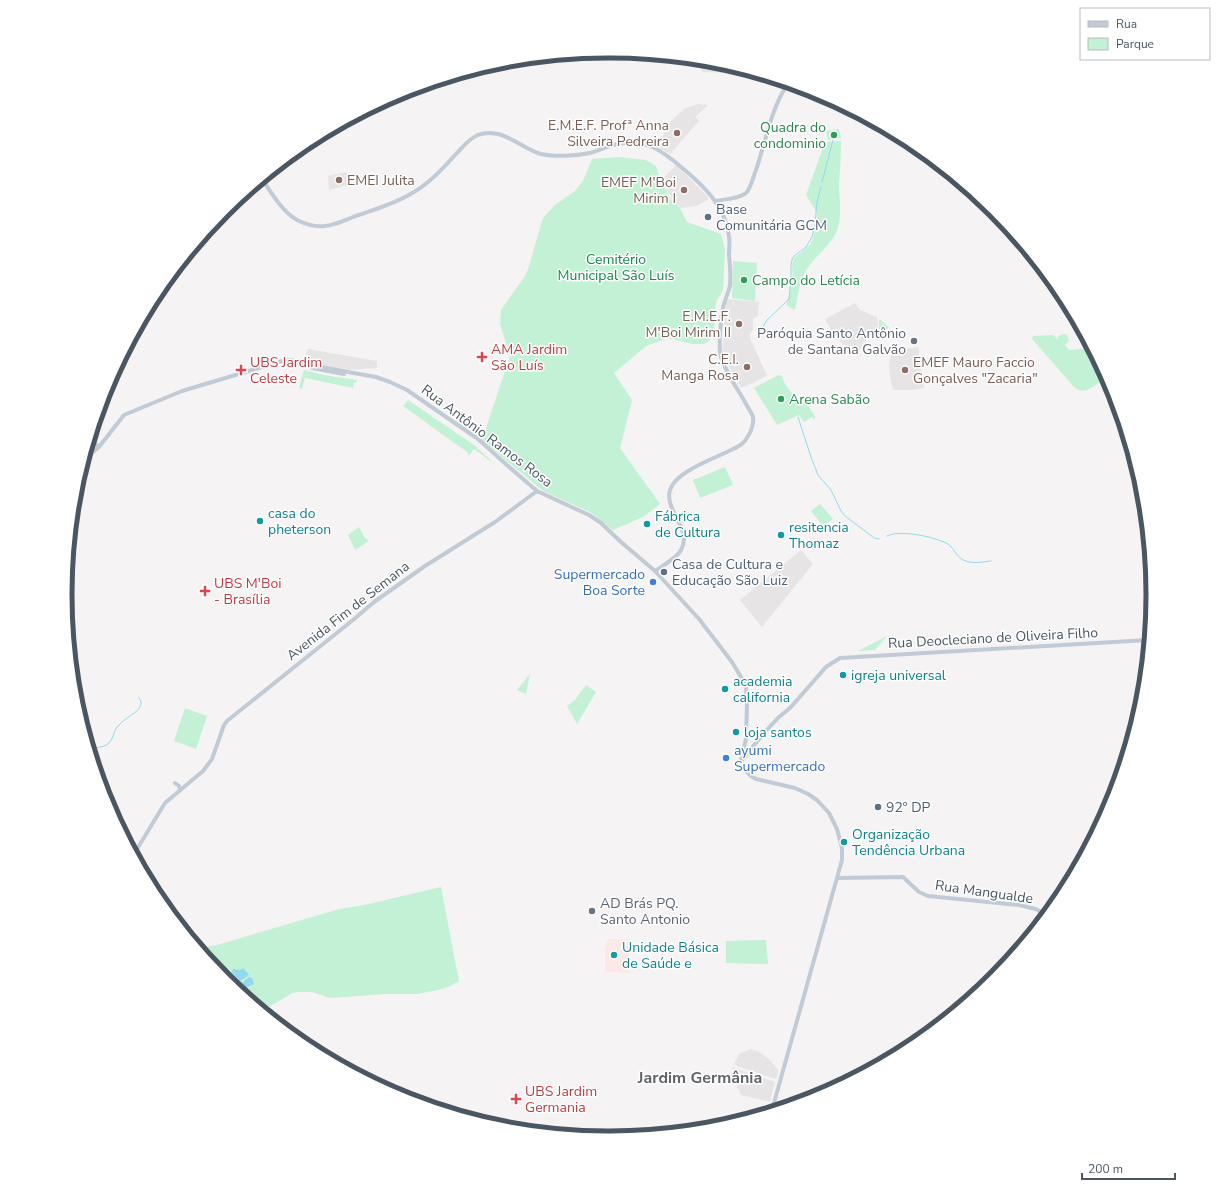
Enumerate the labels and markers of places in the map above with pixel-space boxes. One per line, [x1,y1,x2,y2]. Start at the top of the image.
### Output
place label: E.M.E.F. Profª Anna Silveira Pedreira [548,116,669,151]
place label: Quadra do condominio [754,118,826,153]
marker: E.M.E.F. Profª Anna Silveira Pedreira [672,128,682,138]
marker: Quadra do condominio [829,130,839,140]
place label: EMEI Julita [347,171,415,190]
place label: EMEF M'Boi Mirim I [601,173,676,208]
marker: EMEI Julita [334,175,344,185]
marker: EMEF M'Boi Mirim I [679,185,689,195]
place label: Base Comunitária GCM [716,200,827,235]
marker: Base Comunitária GCM [703,212,713,222]
place label: Campo do Letícia [752,271,860,290]
marker: Campo do Letícia [739,275,749,285]
place label: E.M.E.F. M'Boi Mirim II [646,307,731,342]
marker: E.M.E.F. M'Boi Mirim II [734,319,744,329]
place label: Paróquia Santo Antônio de Santana Galvão [757,324,906,359]
marker: Paróquia Santo Antônio de Santana Galvão [909,336,919,346]
place label: AMA Jardim São Luís [491,340,567,375]
place label: C.E.I. Manga Rosa [661,350,739,385]
marker: AMA Jardim São Luís [476,351,488,363]
place label: UBS Jardim Celeste [250,353,322,388]
place label: EMEF Mauro Faccio Gonçalves "Zacaria" [913,353,1038,388]
marker: C.E.I. Manga Rosa [742,362,752,372]
marker: UBS Jardim Celeste [235,364,247,376]
marker: EMEF Mauro Faccio Gonçalves "Zacaria" [900,365,910,375]
place label: Arena Sabão [789,390,870,409]
marker: Arena Sabão [776,394,786,404]
place label: casa do pheterson [268,504,331,539]
place label: Fábrica de Cultura [655,507,720,542]
marker: casa do pheterson [255,516,265,526]
place label: resitencia Thomaz [789,518,849,553]
marker: Fábrica de Cultura [642,519,652,529]
marker: resitencia Thomaz [776,530,786,540]
place label: Casa de Cultura e Educação São Luiz [672,555,788,590]
place label: Supermercado Boa Sorte [554,565,645,600]
marker: Casa de Cultura e Educação São Luiz [659,567,669,577]
place label: UBS M'Boi - Brasília [214,574,281,609]
marker: Supermercado Boa Sorte [648,577,658,587]
marker: UBS M'Boi - Brasília [199,585,211,597]
place label: igreja universal [851,666,947,685]
marker: igreja universal [838,670,848,680]
place label: academia california [733,672,793,707]
marker: academia california [720,684,730,694]
place label: loja santos [744,723,812,742]
marker: loja santos [731,727,741,737]
place label: ayumi Supermercado [734,741,825,776]
marker: ayumi Supermercado [721,753,731,763]
place label: 92º DP [886,798,931,817]
marker: 92º DP [873,802,883,812]
place label: Organização Tendência Urbana [852,825,965,860]
marker: Organização Tendência Urbana [839,837,849,847]
place label: AD Brás PQ. Santo Antonio [600,894,690,929]
marker: AD Brás PQ. Santo Antonio [587,906,597,916]
place label: Unidade Básica de Saúde e [622,938,719,973]
marker: Unidade Básica de Saúde e [609,950,619,960]
place label: UBS Jardim Germania [525,1082,597,1117]
marker: UBS Jardim Germania [510,1093,522,1105]

